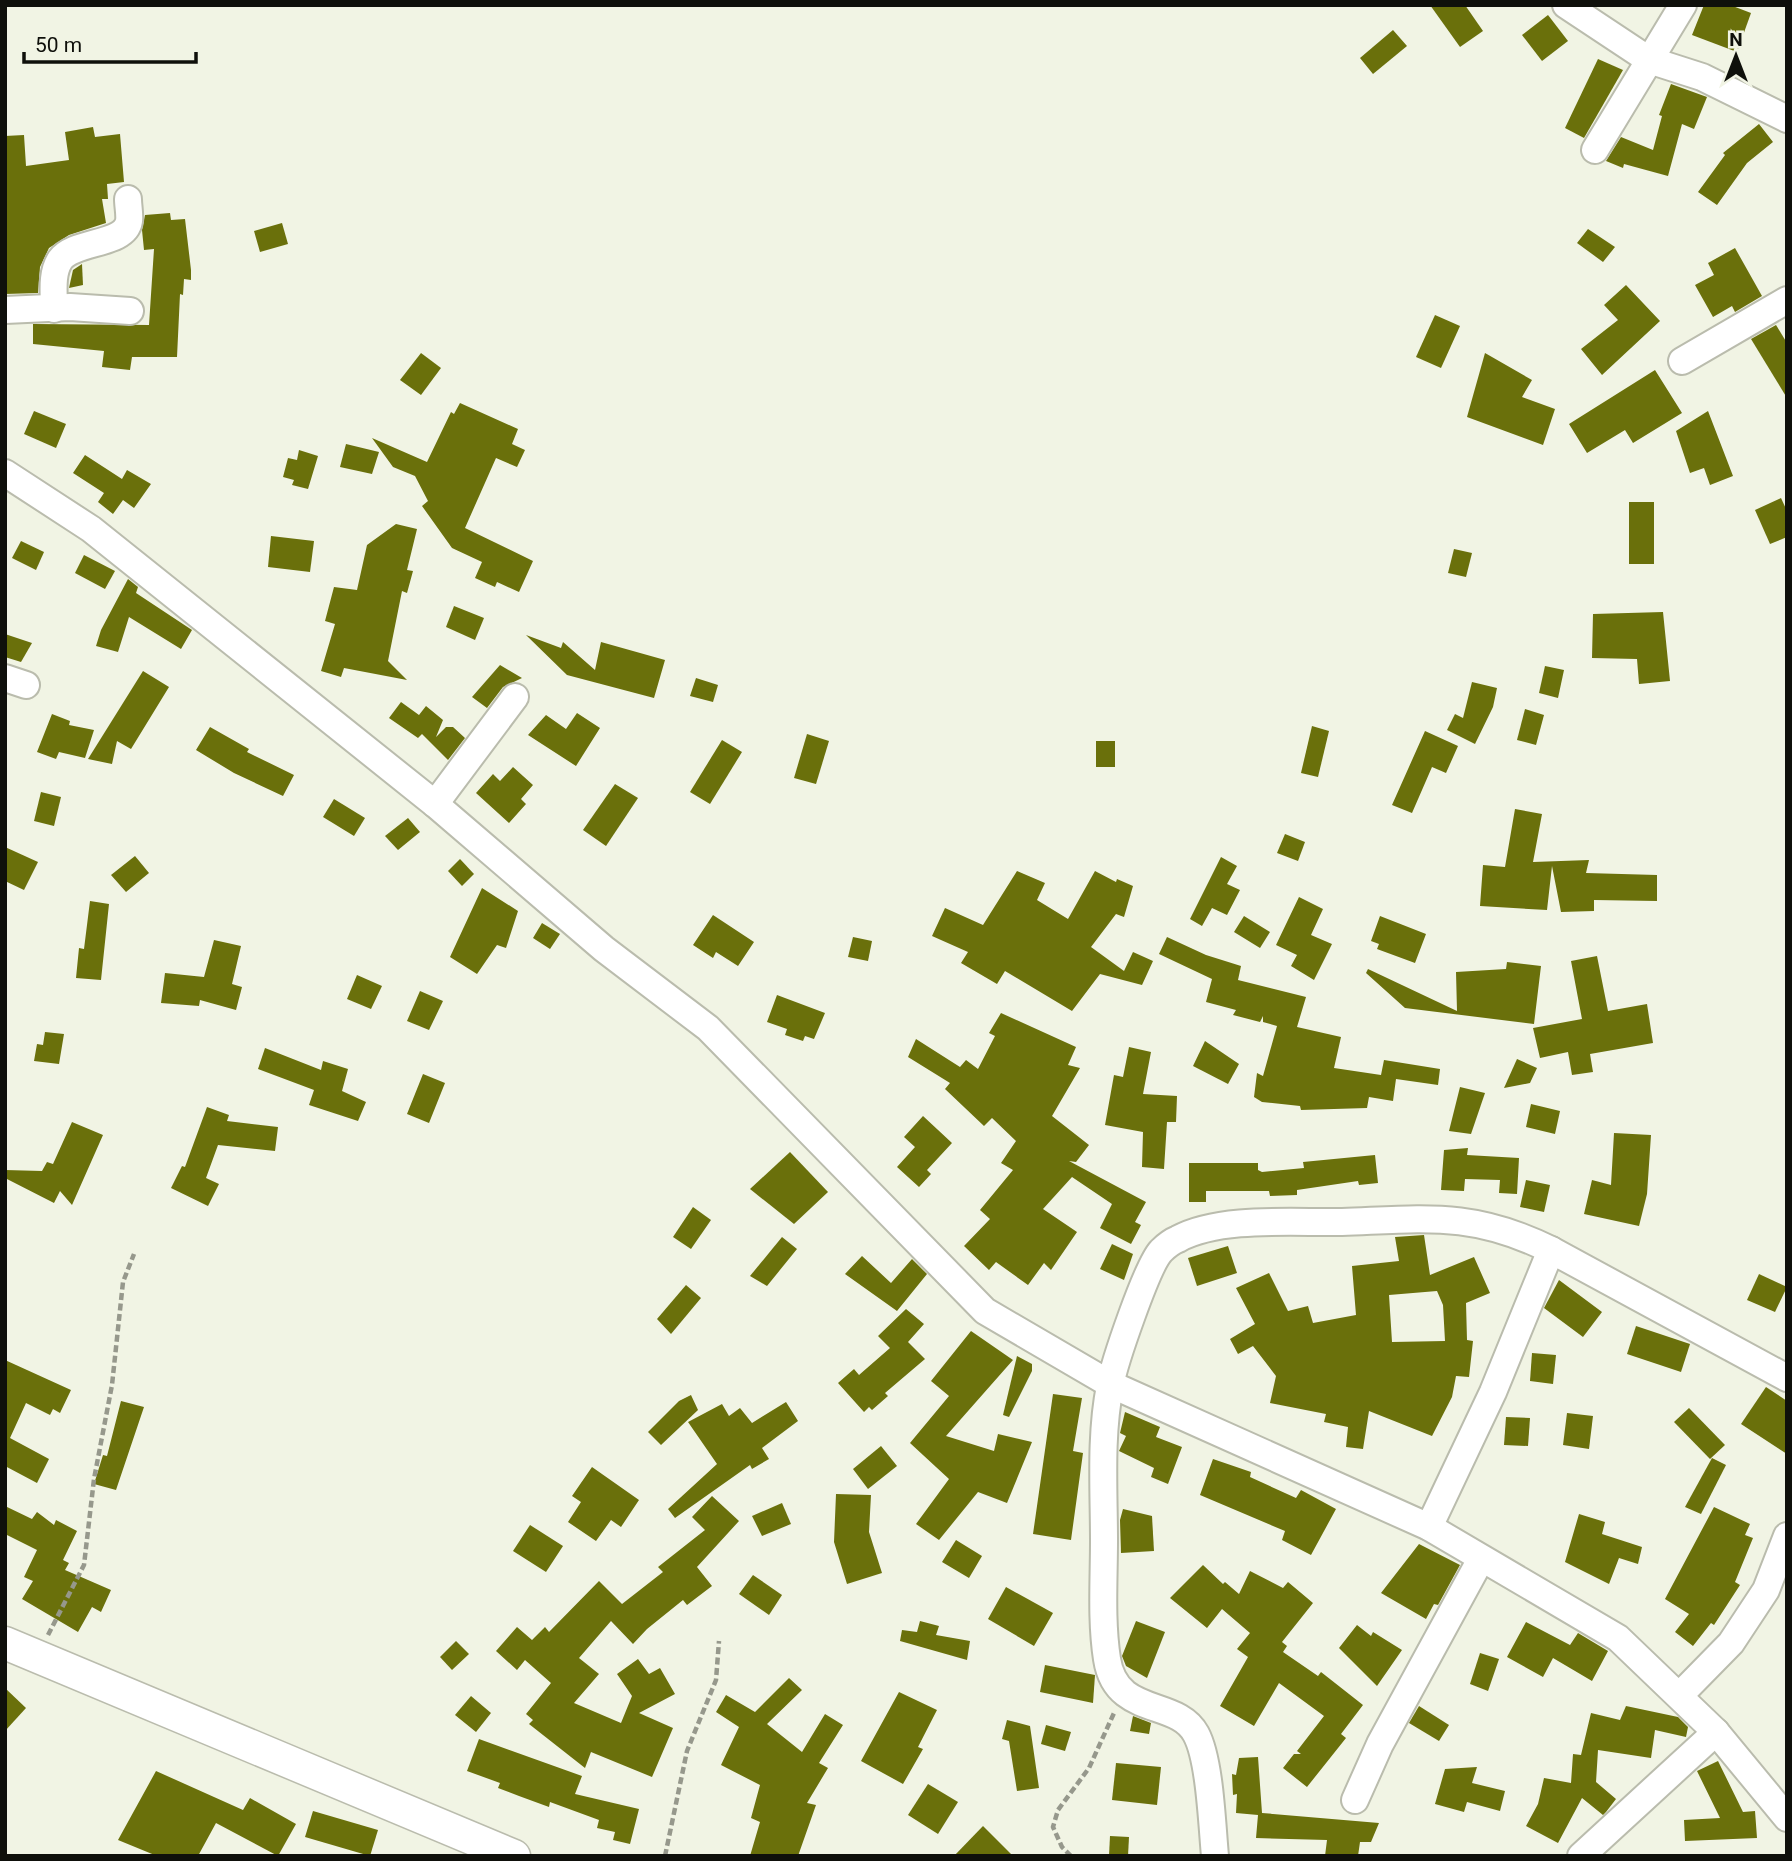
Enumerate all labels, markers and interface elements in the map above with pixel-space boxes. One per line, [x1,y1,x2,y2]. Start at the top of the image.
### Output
scale bar [24,21,196,65]
north arrow [1701,21,1771,91]
text: N [1729,28,1743,51]
text: 50 m [35,33,82,57]

